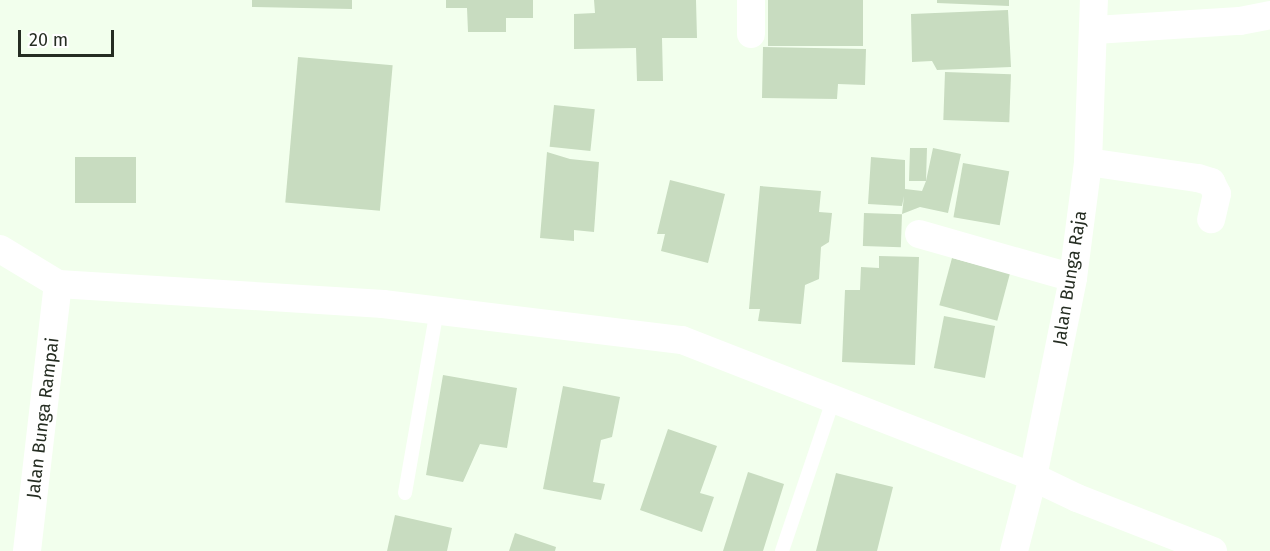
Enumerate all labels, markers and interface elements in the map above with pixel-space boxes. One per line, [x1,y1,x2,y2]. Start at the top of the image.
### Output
scale bar [21,18,117,56]
text: 20 m [29,29,68,51]
street label: Jalan Bunga Raja [1049,209,1091,347]
street label: Jalan Bunga Rampai [22,336,64,500]

